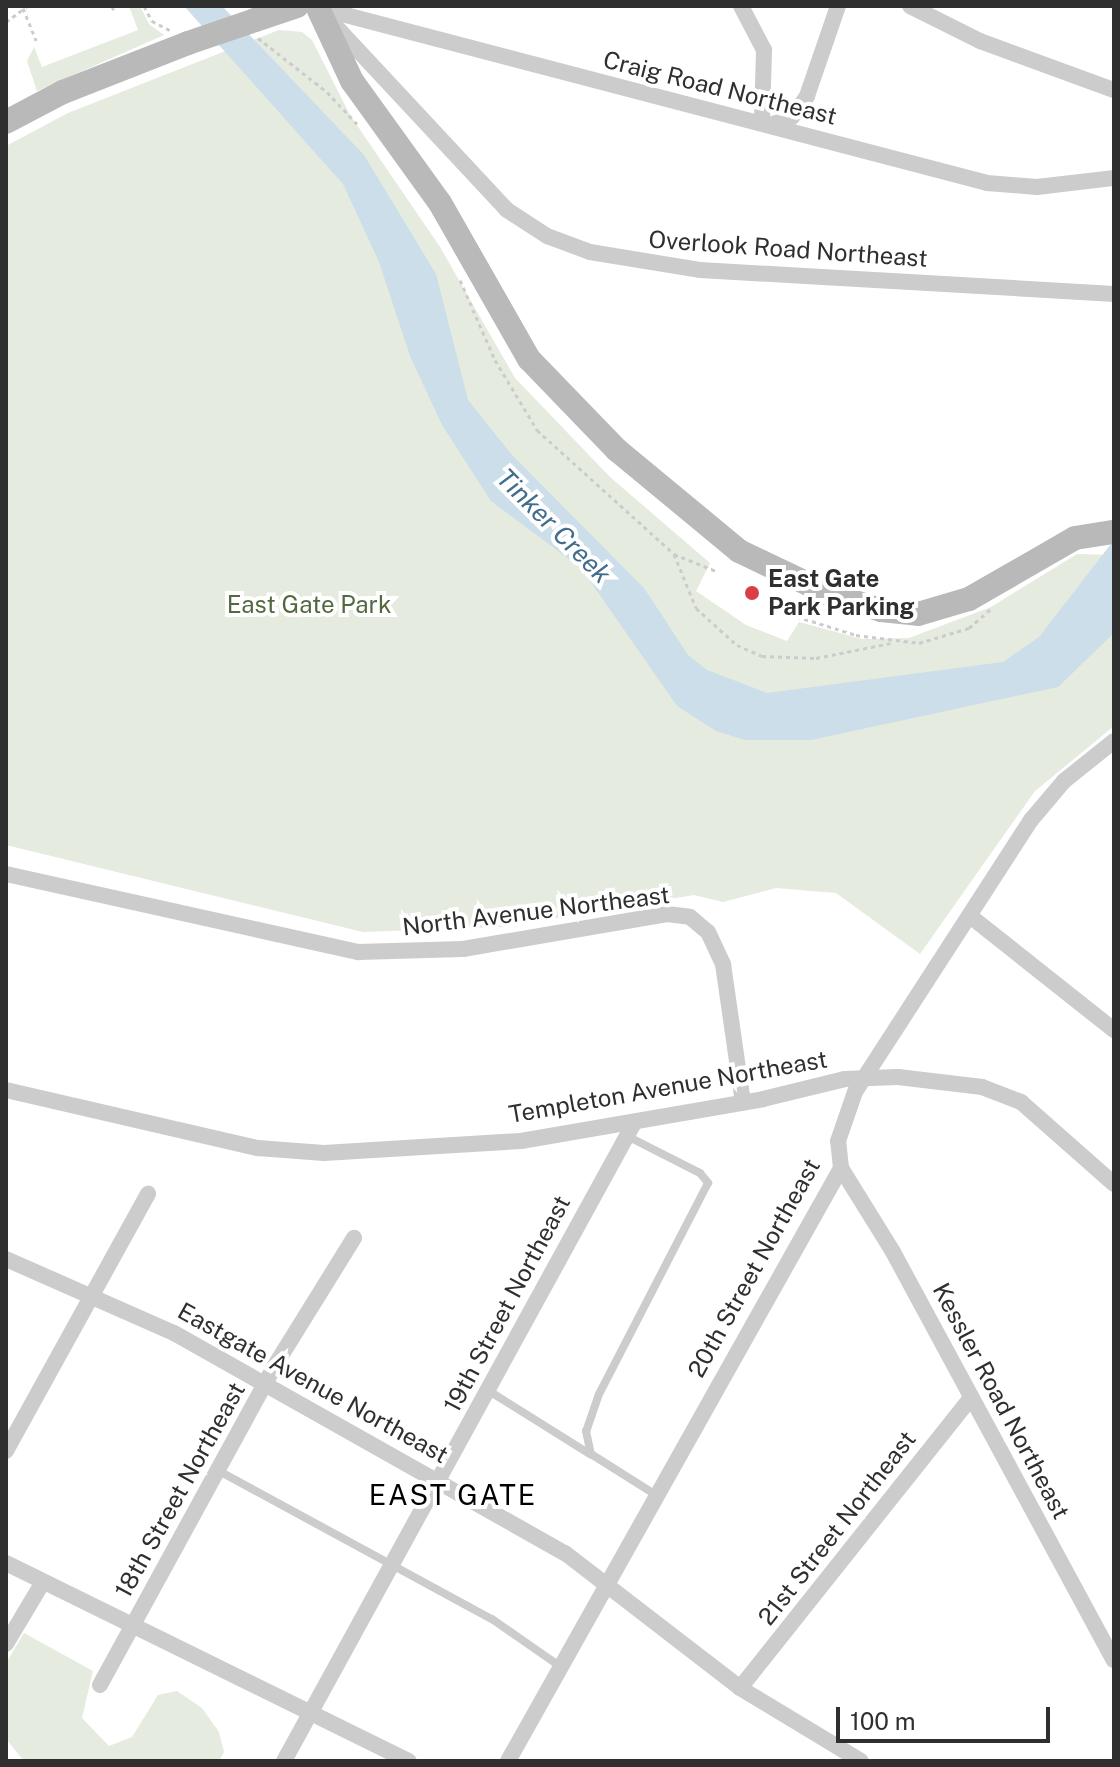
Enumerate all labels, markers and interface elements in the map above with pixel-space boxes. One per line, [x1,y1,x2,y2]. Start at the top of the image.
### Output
street label: Craig Road Northeast [600,45,840,131]
street label: Overlook Road Northeast [647,225,929,273]
water label: Tinker Creek [490,462,618,590]
place label: East Gate Park Parking [768,565,915,621]
marker: East Gate Park Parking [743,584,761,602]
park label: East Gate Park [227,591,391,619]
street label: North Avenue Northeast [401,880,671,942]
street label: Templeton Avenue Northeast [506,1045,830,1129]
street label: 20th Street Northeast [682,1154,826,1382]
street label: 19th Street Northeast [438,1191,576,1417]
street label: Kessler Road Northeast [927,1278,1075,1524]
street label: Eastgate Avenue Northeast [173,1296,453,1470]
street label: 18th Street Northeast [109,1377,251,1603]
street label: 21st Street Northeast [752,1425,922,1631]
district label: EAST GATE [369,1478,537,1512]
scale bar [840,1691,1054,1741]
text: 100 m [850,1707,916,1735]

